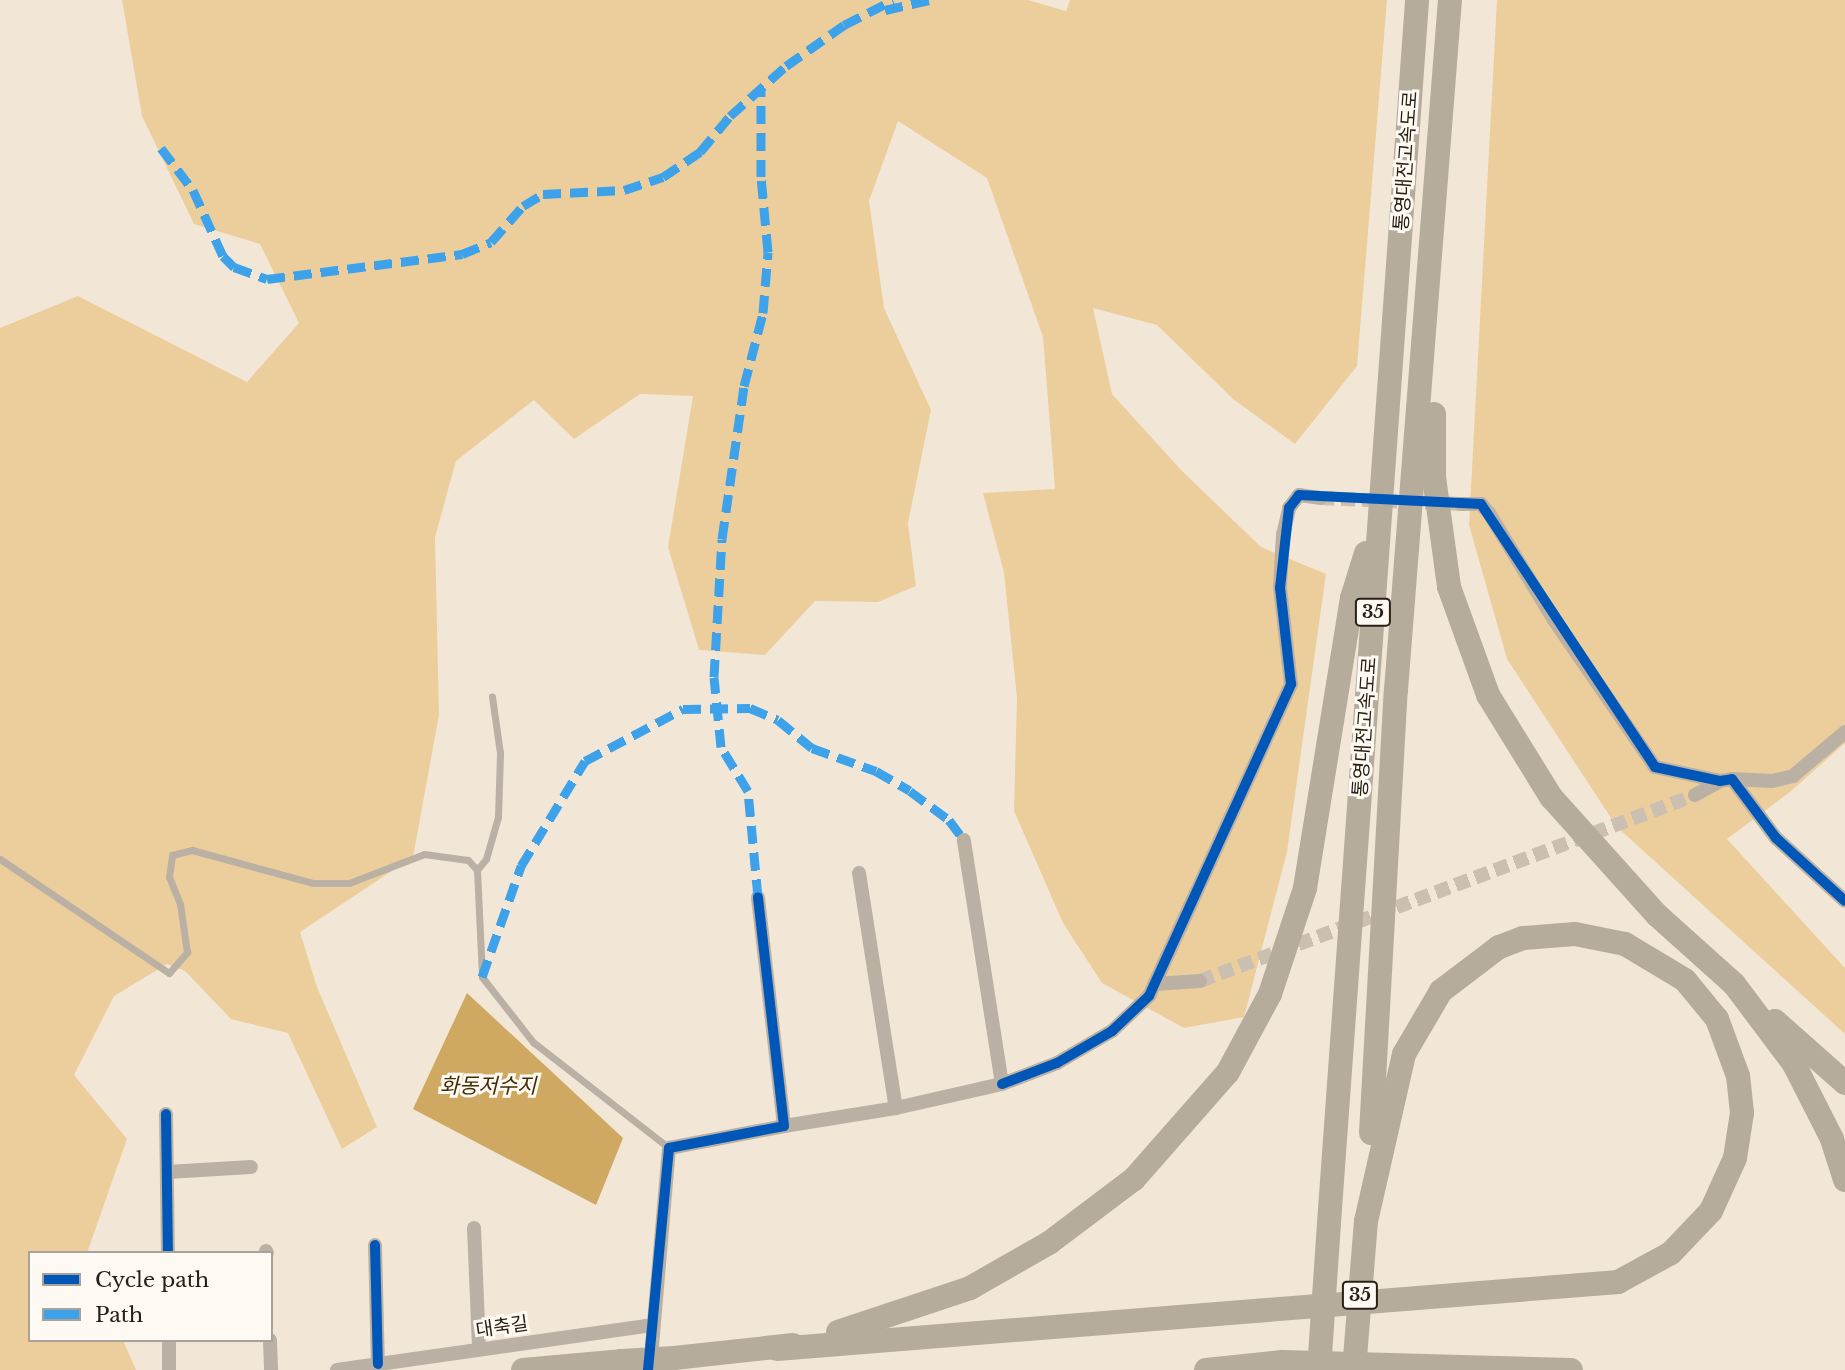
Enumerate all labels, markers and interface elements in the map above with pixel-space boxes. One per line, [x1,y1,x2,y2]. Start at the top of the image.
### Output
street label: 통영대전고속도로 [1390,90,1422,232]
road number: 35 [1354,598,1392,626]
street label: 통영대전고속도로 [1349,656,1381,798]
water label: 화동저수지 [440,1073,536,1099]
legend [28,1251,273,1342]
text: Cycle path [95,1267,209,1293]
road number: 35 [1341,1280,1379,1310]
text: Path [95,1302,143,1328]
street label: 대축길 [474,1312,530,1342]

